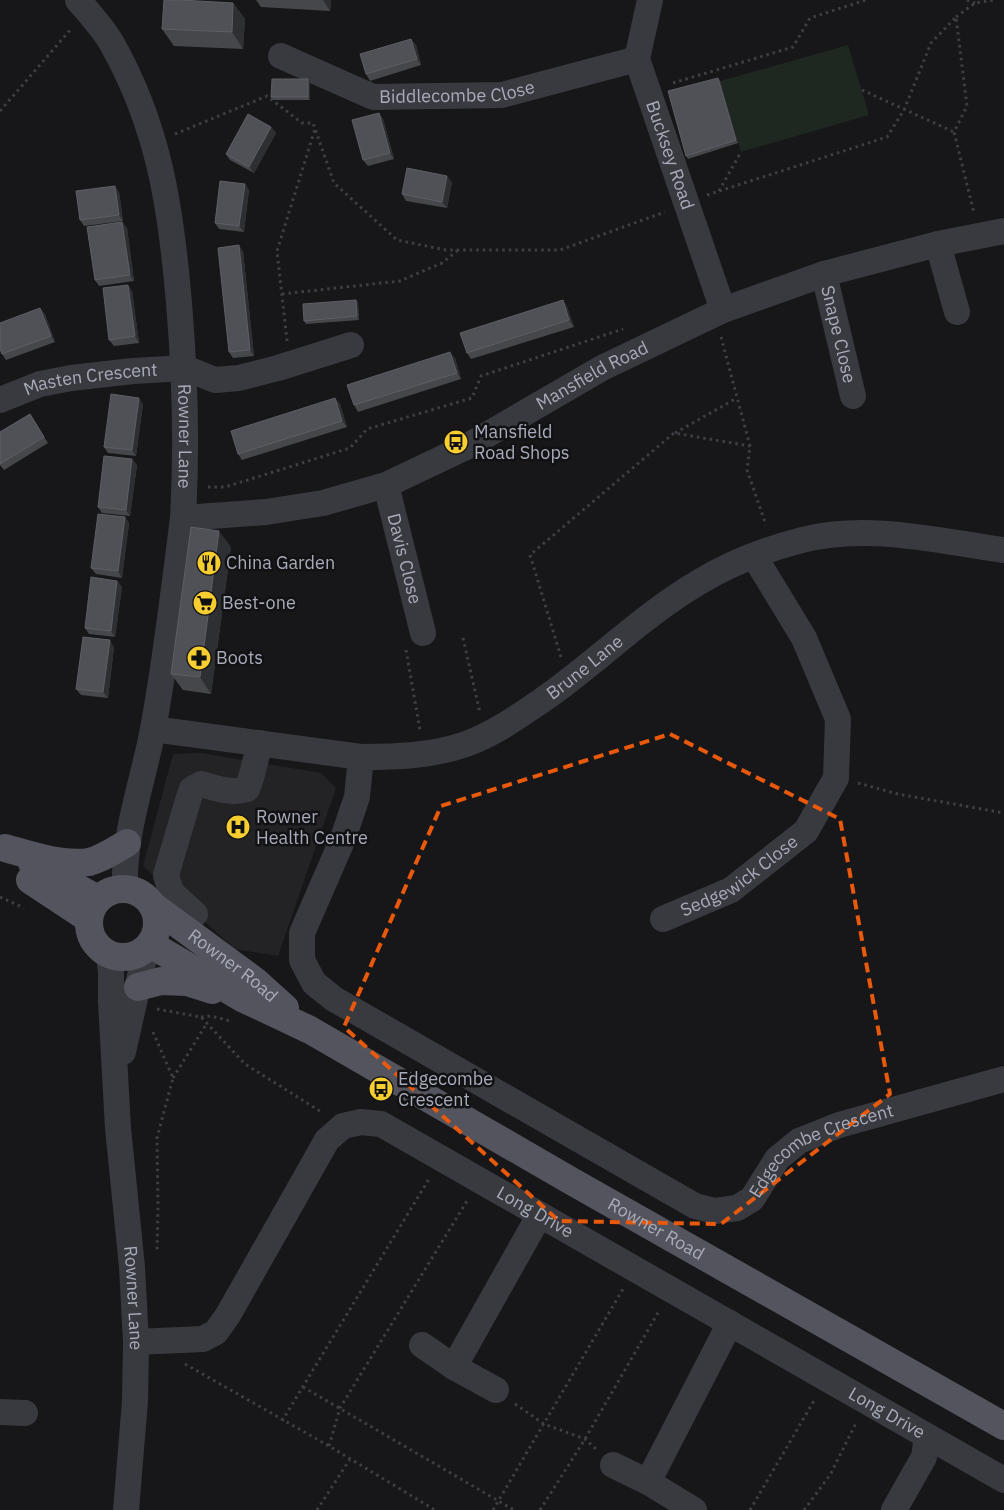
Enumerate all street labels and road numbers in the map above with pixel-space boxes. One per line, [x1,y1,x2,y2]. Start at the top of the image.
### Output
street label: Biddlecombe Close [379,75,537,108]
street label: Bucksey Road [641,97,700,212]
street label: Snape Close [816,283,862,386]
street label: Mansfield Road [532,336,652,415]
street label: Masten Crescent [20,358,158,400]
street label: Rowner Lane [173,383,197,489]
street label: Davis Close [383,511,427,607]
street label: Brune Lane [542,629,628,705]
street label: Sedgewick Close [677,830,802,921]
street label: Rowner Road [183,923,283,1007]
street label: Edgecombe Crescent [744,1098,896,1202]
street label: Long Drive [493,1181,578,1243]
street label: Rowner Road [604,1192,709,1265]
street label: Rowner Lane [119,1244,148,1351]
street label: Long Drive [845,1382,930,1444]

